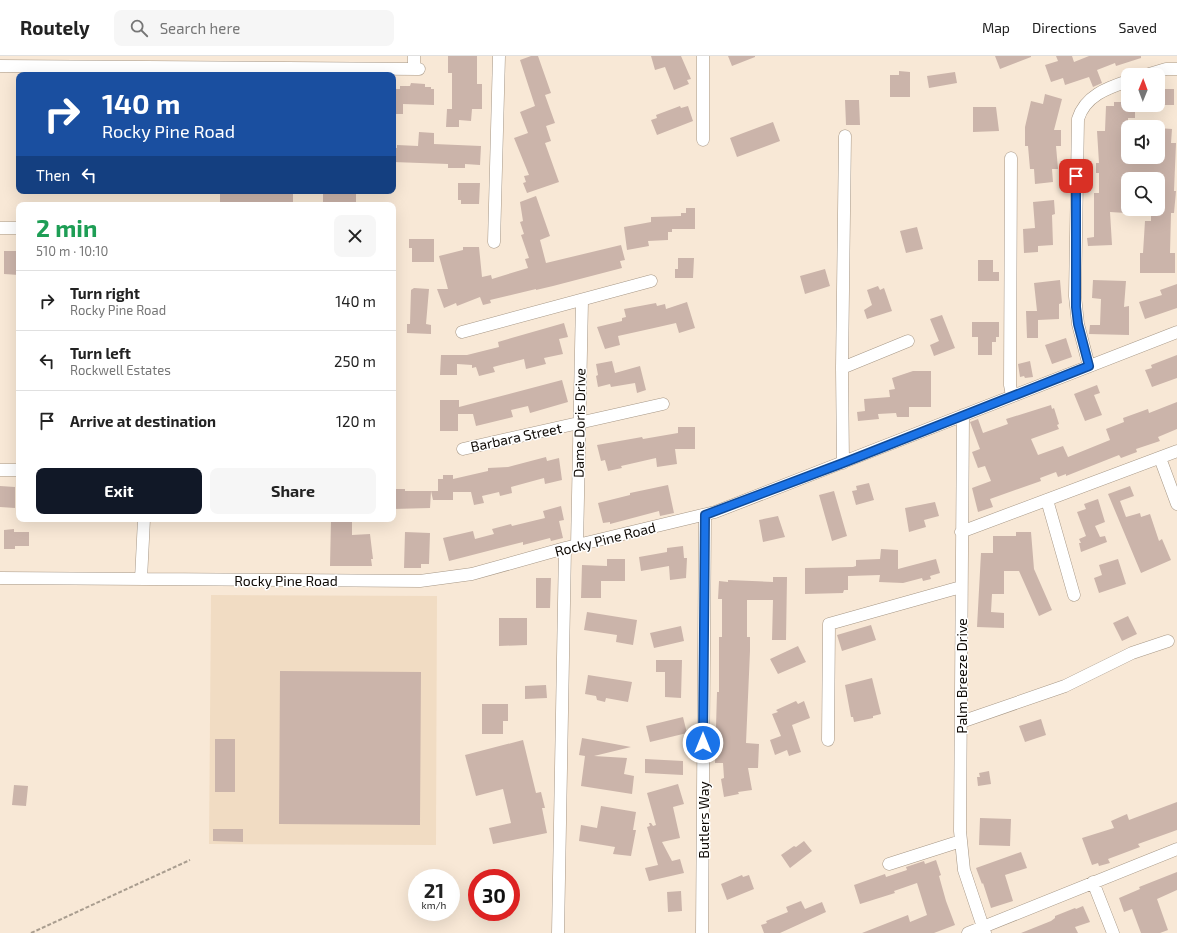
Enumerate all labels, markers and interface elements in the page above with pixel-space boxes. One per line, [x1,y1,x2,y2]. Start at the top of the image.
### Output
search box [114,10,394,46]
text: Routely [20,16,90,39]
icon: search [128,17,150,39]
text: Search here [160,19,240,37]
text: Map [982,19,1010,36]
text: Directions [1032,19,1097,36]
text: Saved [1119,19,1157,36]
north arrow [1121,68,1165,112]
map controls [1121,68,1165,216]
text: 140 m [102,86,180,120]
icon: right [36,88,88,140]
text: Rocky Pine Road [102,120,235,142]
button: sound [1121,120,1165,164]
pin [1059,159,1093,193]
icon: left [78,164,100,186]
icon: arrive [1065,165,1087,187]
text: Then [36,166,70,184]
button: search [1121,172,1165,216]
text: 2 min [36,213,97,242]
button: close [334,215,376,257]
text: 510 m · 10:10 [36,243,108,259]
text: Turn right [70,284,140,302]
icon: right [36,290,58,312]
text: 140 m [335,292,376,310]
text: Rocky Pine Road [70,302,166,318]
text: Turn left [70,344,131,362]
icon: left [36,350,58,372]
text: 250 m [334,352,376,370]
text: Rockwell Estates [70,362,171,378]
street label: Dame Doris Drive [570,368,588,478]
icon: arrive [36,410,58,432]
text: Arrive at destination [70,412,216,430]
text: 120 m [336,412,376,430]
street label: Barbara Street [469,419,563,455]
button: Exit [36,468,202,514]
button: Share [210,468,376,514]
street label: Rocky Pine Road [553,518,657,560]
street label: Rocky Pine Road [234,572,338,589]
street label: Palm Breeze Drive [953,618,970,734]
position arrow [682,722,724,764]
street label: Butlers Way [695,781,712,859]
speed limit sign: 30 [468,869,520,921]
text: 21 [424,878,444,902]
text: km/h [422,899,446,911]

